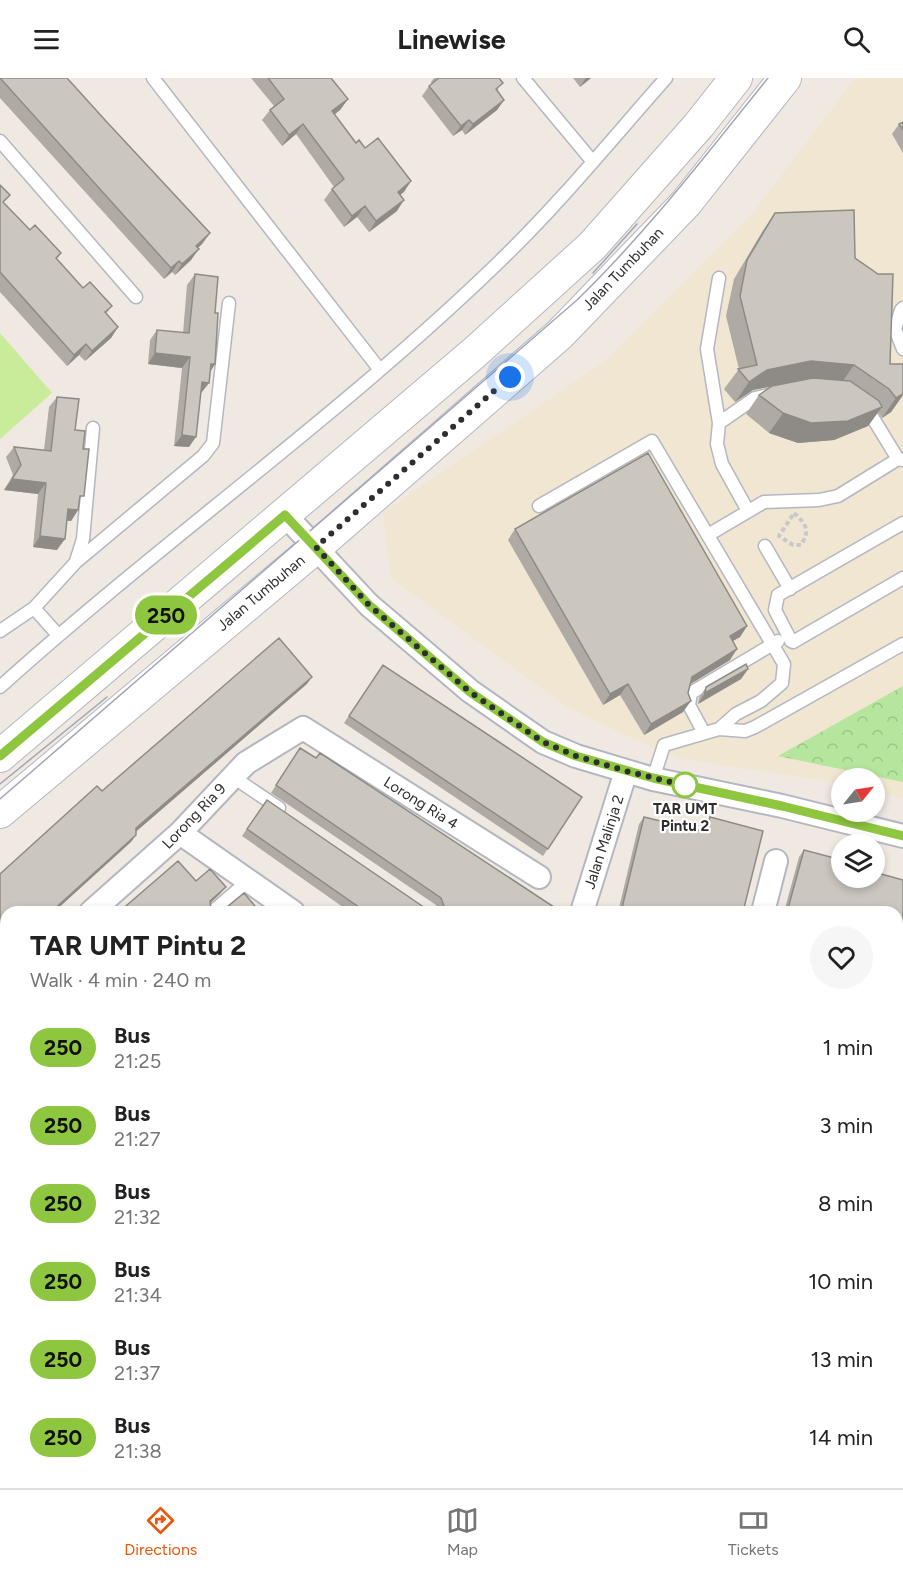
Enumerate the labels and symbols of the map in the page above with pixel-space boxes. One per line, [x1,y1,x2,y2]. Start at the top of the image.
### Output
street label: Jalan Tumbuhan [579,224,667,314]
your location [495,362,525,392]
street label: Jalan Tumbuhan [214,551,308,635]
line badge: 250 [132,596,201,634]
north arrow [831,768,885,822]
marker: TAR UMT Pintu 2 [672,772,698,798]
street label: Lorong Ria 4 [380,773,462,833]
street label: Lorong Ria 9 [158,780,230,852]
street label: Jalan Malinja 2 [580,793,628,891]
place label: TAR UMT Pintu 2 [653,800,717,835]

